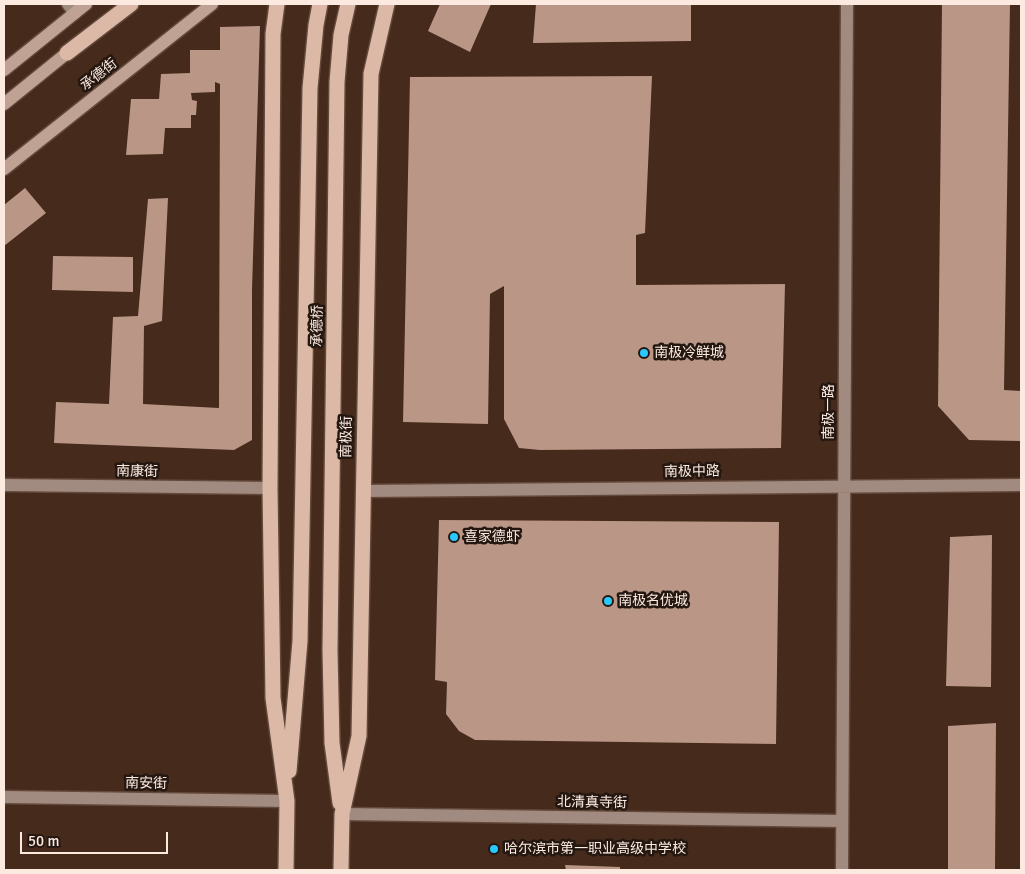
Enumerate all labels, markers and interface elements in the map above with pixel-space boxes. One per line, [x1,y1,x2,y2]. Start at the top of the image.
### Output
street label: 承德街 [77,55,121,95]
street label: 承德桥 [309,305,327,347]
place label: 南极冷鲜城 [654,345,724,361]
marker: 南极冷鲜城 [638,347,650,359]
street label: 南极一路 [821,384,837,440]
street label: 南极街 [338,416,356,458]
street label: 南康街 [116,463,158,481]
street label: 南极中路 [664,463,720,481]
place label: 喜家德虾 [464,529,520,545]
marker: 喜家德虾 [448,531,460,543]
place label: 南极名优城 [618,593,688,609]
marker: 南极名优城 [602,595,614,607]
street label: 南安街 [125,775,167,793]
street label: 北清真寺街 [557,794,627,812]
scale bar [22,822,170,854]
text: 50 m [28,832,59,850]
place label: 哈尔滨市第一职业高级中学校 [504,841,686,857]
marker: 哈尔滨市第一职业高级中学校 [488,843,500,855]

